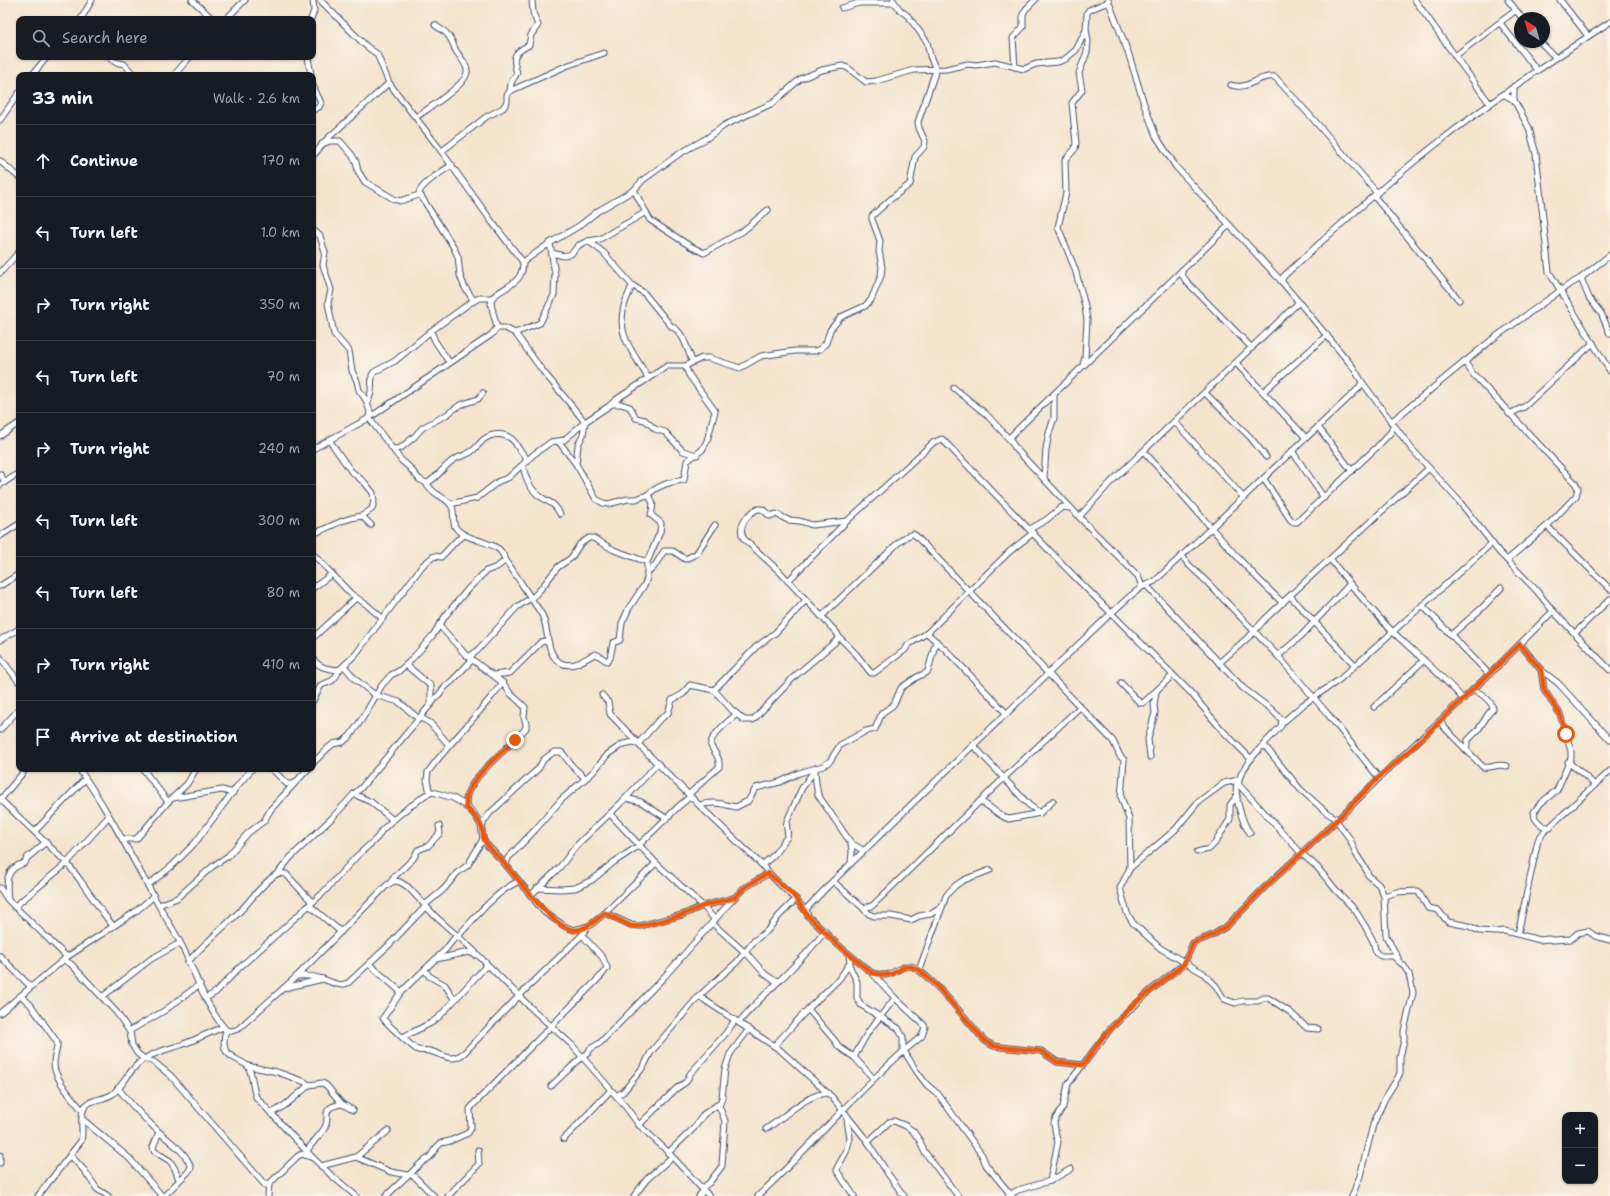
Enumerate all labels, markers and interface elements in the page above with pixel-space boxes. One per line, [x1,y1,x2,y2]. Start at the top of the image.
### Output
north arrow [1514,12,1550,48]
search box [16,16,316,60]
icon: search [30,27,52,49]
text: Search here [62,28,148,48]
text: 33 min [32,87,93,109]
text: Walk · 2.6 km [213,90,300,107]
icon: ahead [32,150,54,172]
text: Continue [70,151,138,171]
text: 170 m [262,152,300,169]
icon: left [32,222,54,244]
text: Turn left [70,223,138,243]
text: 1.0 km [261,224,300,241]
icon: right [32,294,54,316]
text: Turn right [70,295,150,315]
text: 350 m [259,296,300,313]
icon: left [32,366,54,388]
text: Turn left [70,367,138,387]
text: 70 m [266,368,300,385]
icon: right [32,438,54,460]
text: Turn right [70,439,150,459]
text: 240 m [258,440,300,457]
icon: left [32,510,54,532]
text: Turn left [70,511,138,531]
text: 300 m [257,512,300,529]
icon: left [32,582,54,604]
text: Turn left [70,583,138,603]
text: 80 m [266,584,300,601]
icon: right [32,654,54,676]
text: Turn right [70,655,150,675]
text: 410 m [262,656,300,673]
route start [1557,725,1575,743]
icon: arrive [32,726,54,748]
text: Arrive at destination [70,727,238,747]
route end [506,731,524,749]
map controls [1562,1112,1598,1184]
button: + [1562,1112,1598,1148]
button: − [1562,1148,1598,1184]

